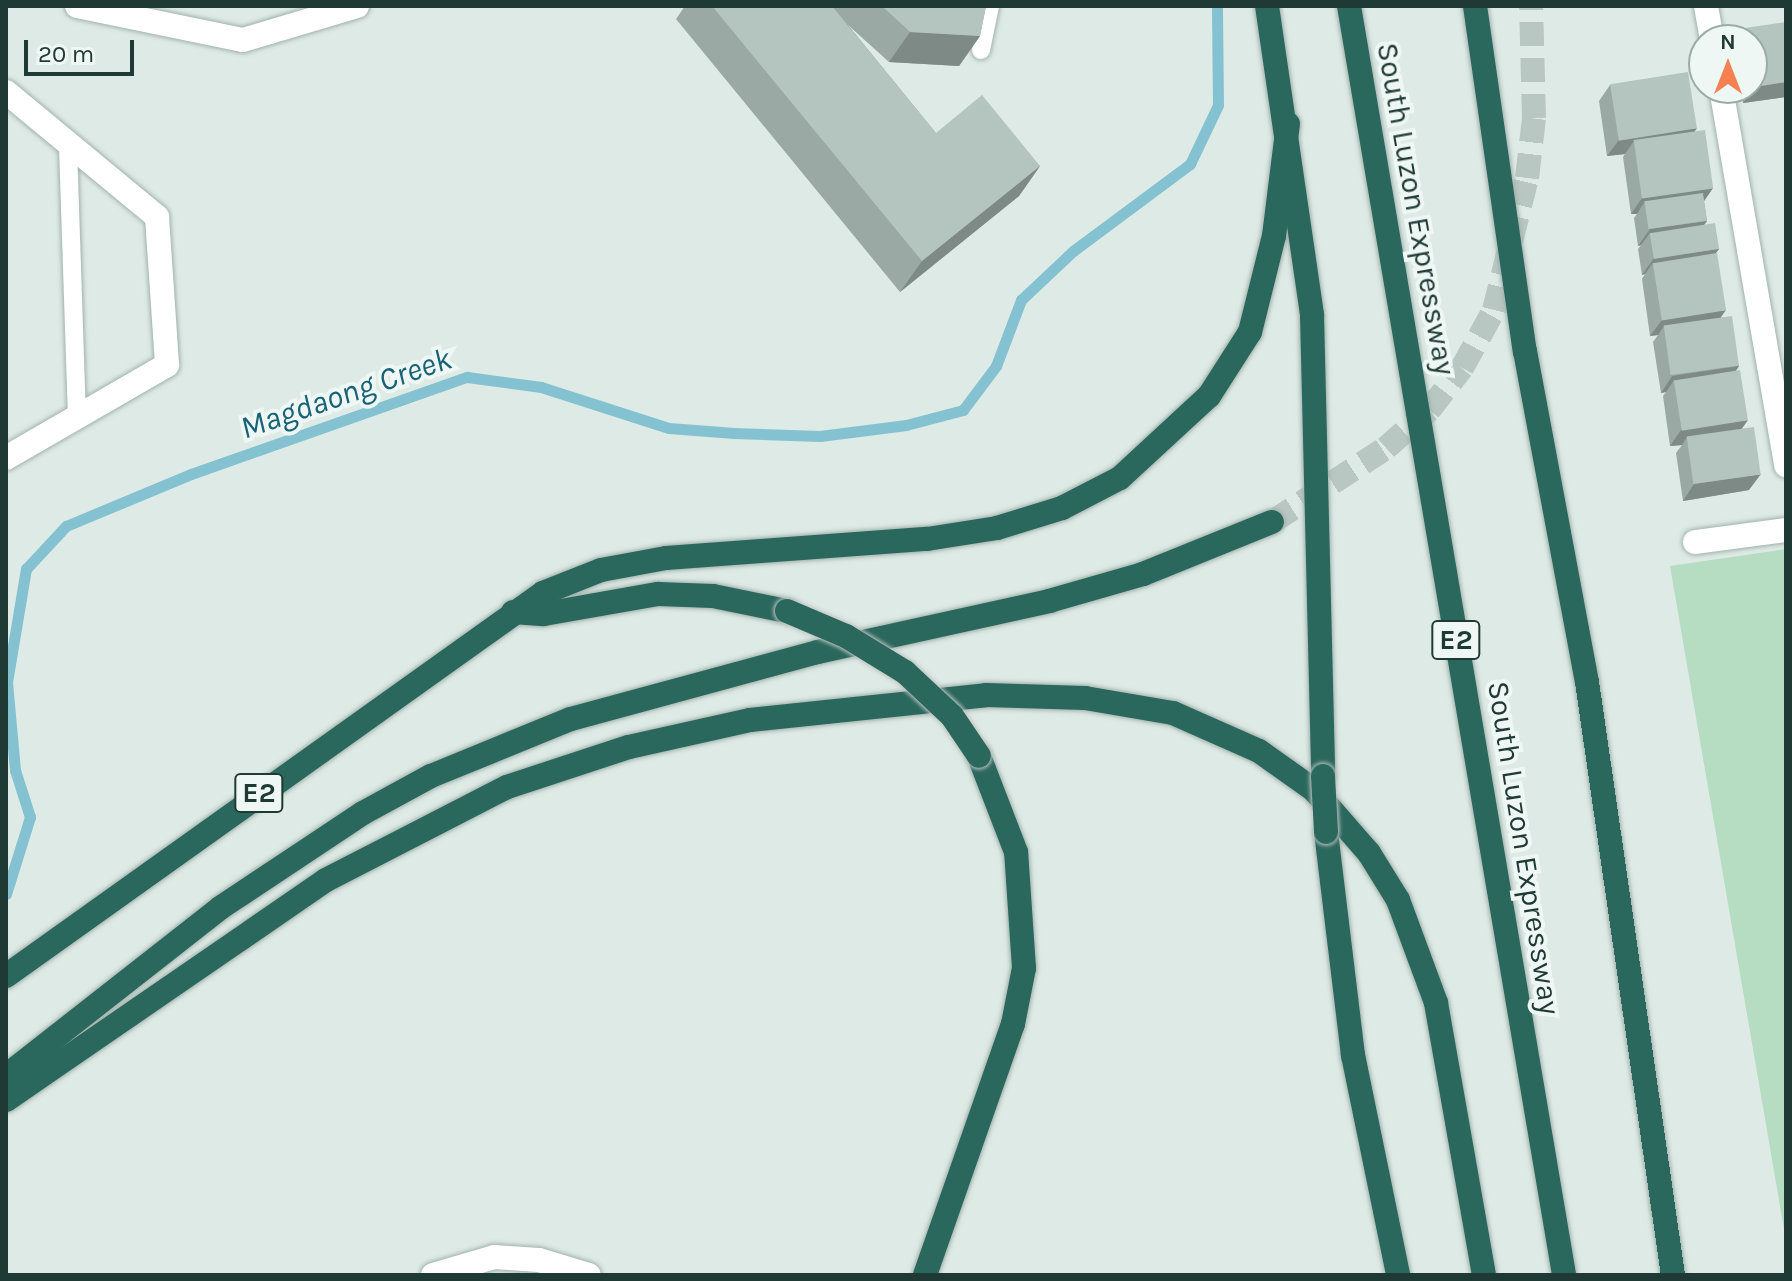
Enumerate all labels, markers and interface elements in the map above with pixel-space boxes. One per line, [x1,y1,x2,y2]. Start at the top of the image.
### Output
scale bar [28,24,138,74]
north arrow [1688,24,1768,104]
text: N [1720,29,1736,55]
text: 20 m [38,40,94,68]
street label: South Luzon Expressway [1369,40,1463,378]
water label: Magdaong Creek [235,340,457,448]
road number: E2 [1430,616,1482,664]
street label: South Luzon Expressway [1480,679,1568,1017]
road number: E2 [233,769,285,817]

